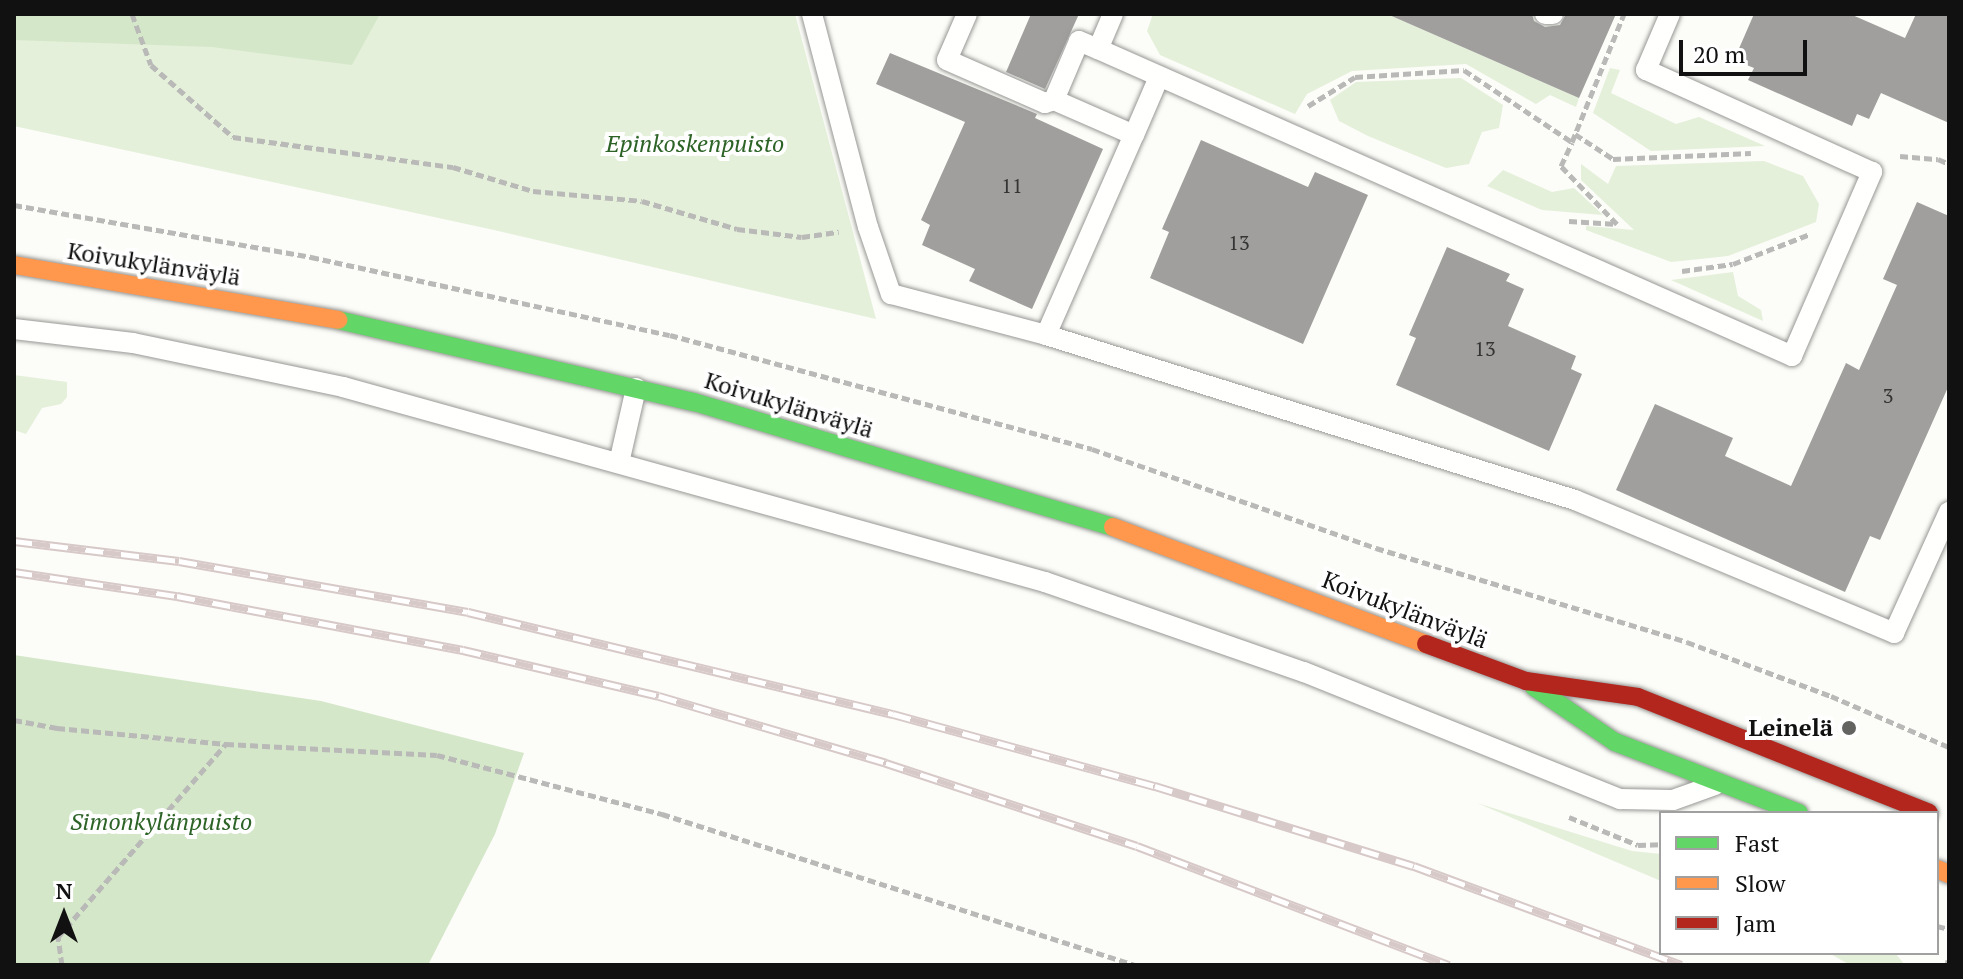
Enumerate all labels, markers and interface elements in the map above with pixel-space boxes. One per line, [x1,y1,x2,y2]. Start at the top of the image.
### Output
scale bar [1683,24,1811,74]
text: 20 m [1693,38,1745,70]
park label: Epinkoskenpuisto [606,130,784,158]
house number: 11 [1001,173,1023,197]
house number: 13 [1228,230,1250,254]
street label: Koivukylänväylä [65,236,243,292]
house number: 13 [1474,336,1496,360]
street label: Koivukylänväylä [701,366,877,444]
house number: 3 [1883,383,1893,407]
street label: Koivukylänväylä [1318,565,1492,655]
place label: Leinelä [1748,714,1833,742]
marker: Leinelä [1840,719,1858,737]
park label: Simonkylänpuisto [70,808,252,836]
legend [1659,811,1939,955]
text: Fast [1735,827,1779,859]
text: Slow [1735,867,1786,899]
north arrow [24,875,104,955]
text: N [56,876,72,905]
text: Jam [1735,907,1776,939]

